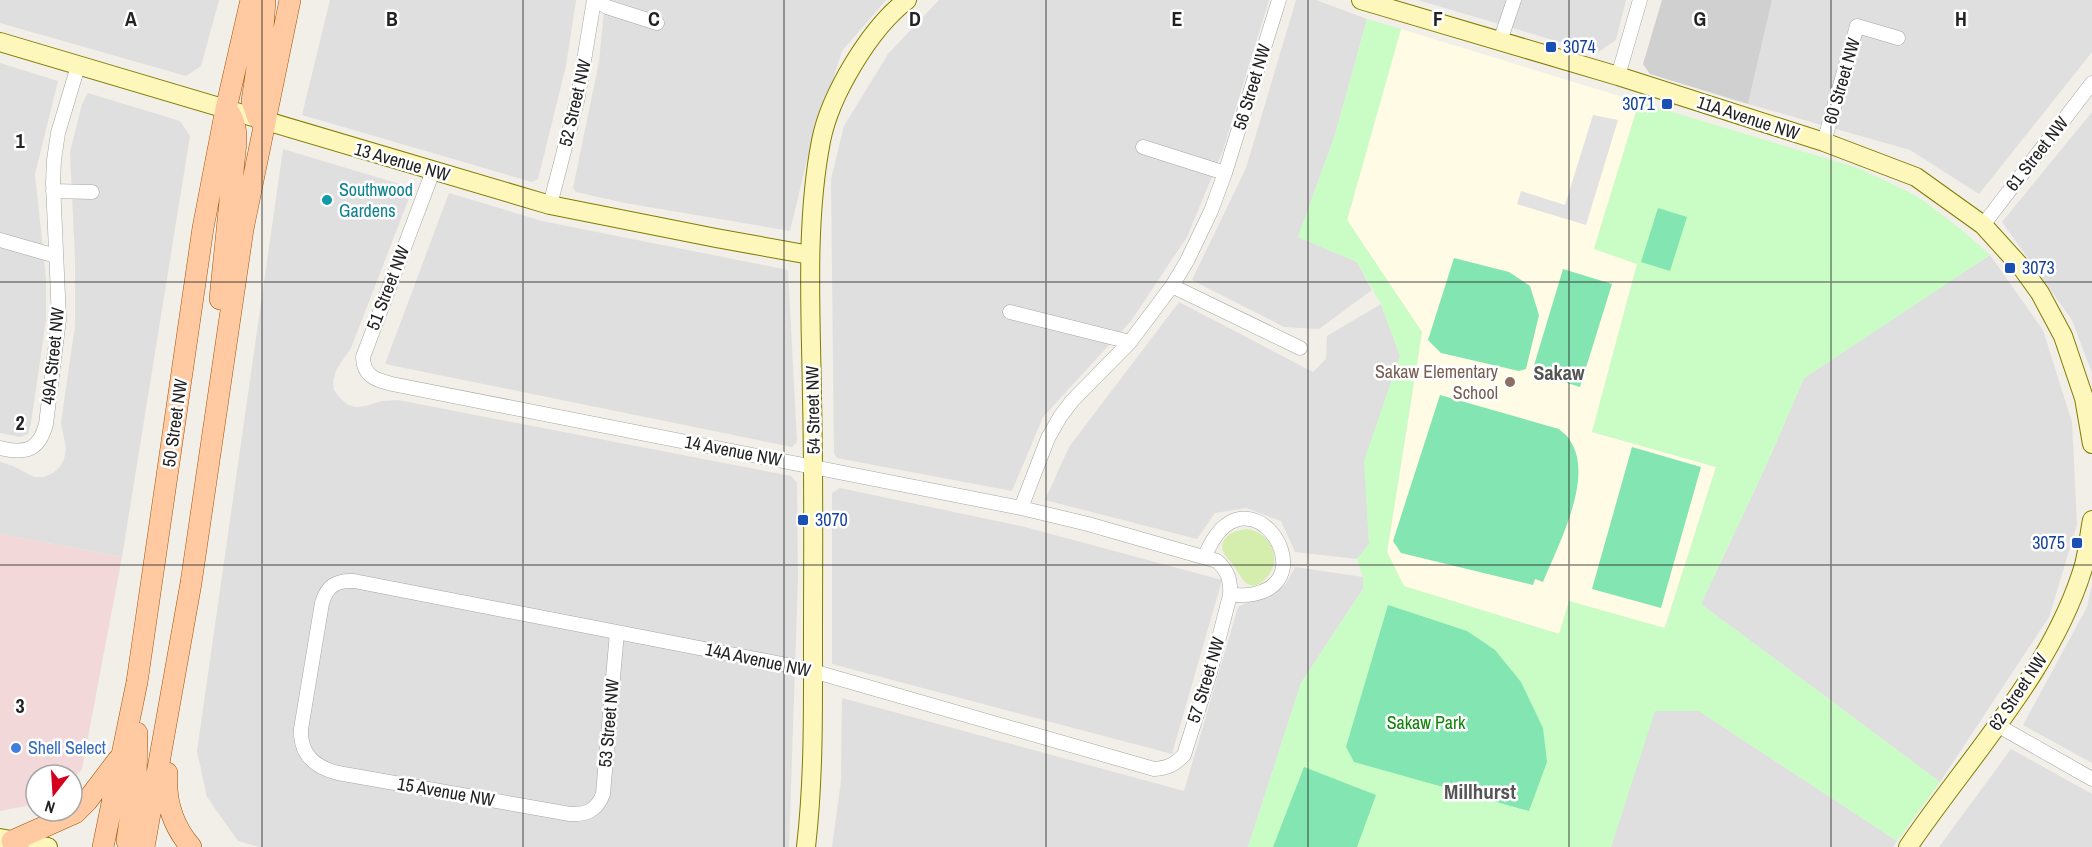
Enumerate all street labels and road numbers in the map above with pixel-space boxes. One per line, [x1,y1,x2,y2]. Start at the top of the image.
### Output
street label: 60 Street NW [1817,35,1866,127]
street label: 56 Street NW [1227,41,1276,133]
street label: 52 Street NW [552,57,597,149]
street label: 11A Avenue NW [1694,89,1803,146]
street label: 61 Street NW [1999,111,2074,196]
street label: 13 Avenue NW [351,136,453,187]
street label: 51 Street NW [360,242,415,334]
street label: 49A Street NW [35,306,70,406]
street label: 54 Street NW [799,365,826,455]
street label: 50 Street NW [156,377,193,469]
street label: 14 Avenue NW [683,429,784,472]
street label: 57 Street NW [1181,634,1230,726]
street label: 14A Avenue NW [703,636,813,683]
street label: 62 Street NW [1982,648,2053,735]
street label: 53 Street NW [592,678,625,768]
street label: 15 Avenue NW [396,771,497,812]

